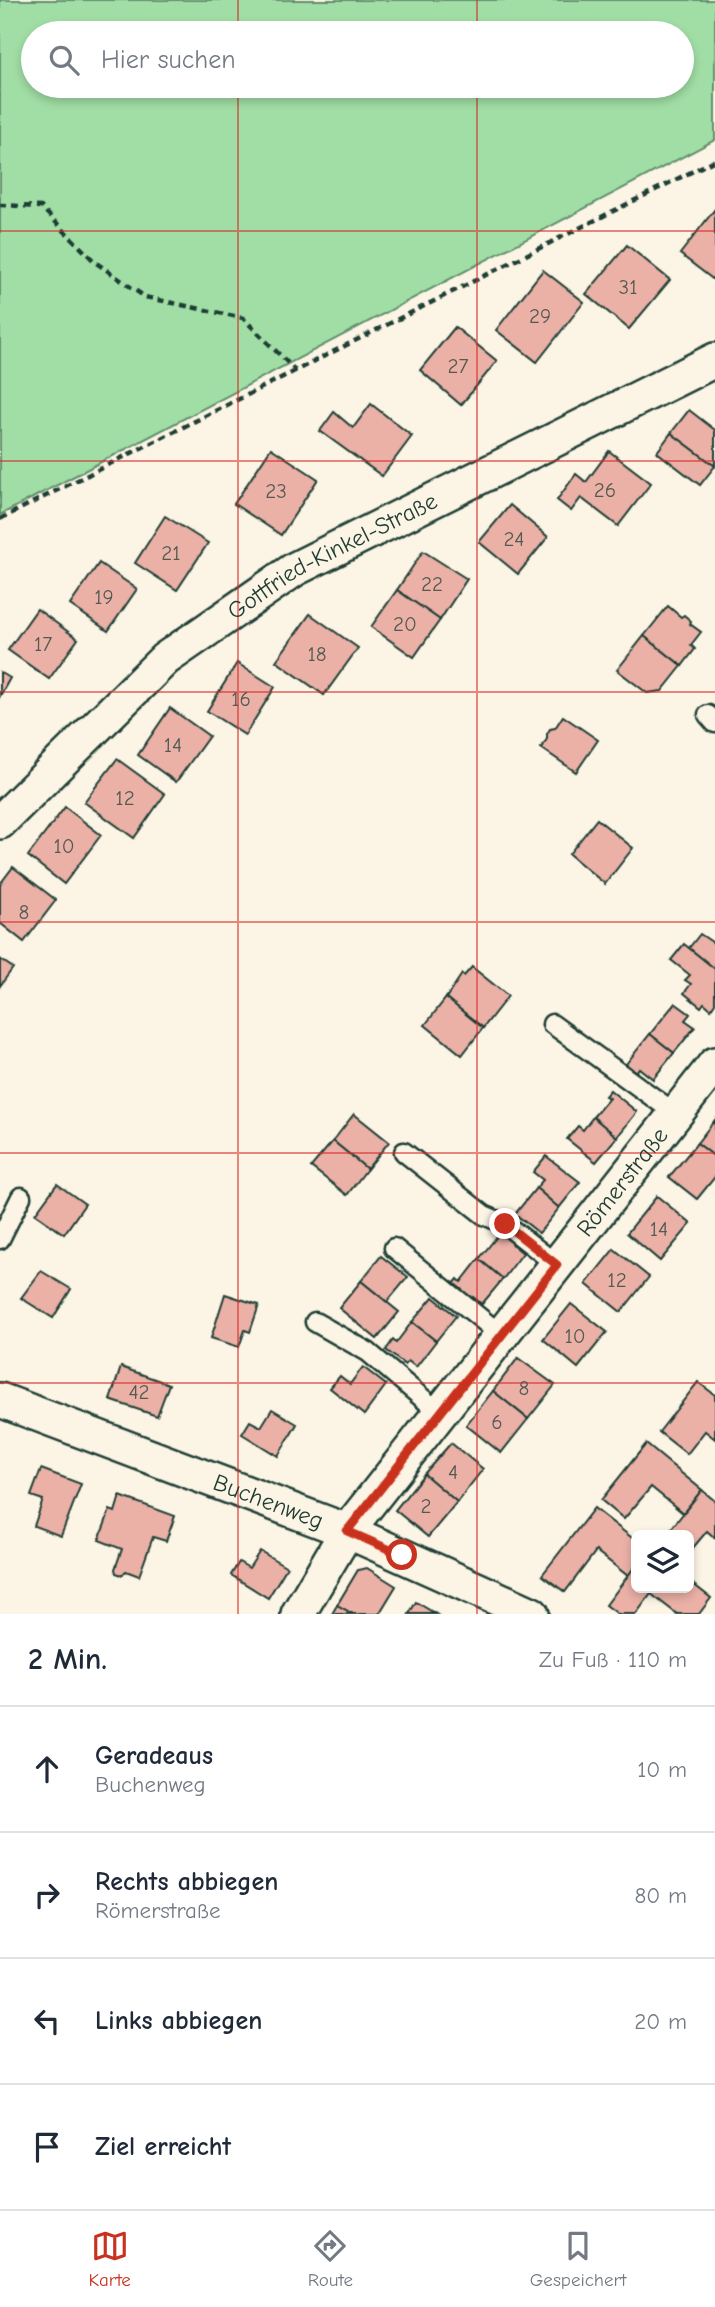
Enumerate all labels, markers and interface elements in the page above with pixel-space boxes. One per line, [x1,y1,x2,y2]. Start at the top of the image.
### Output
search box [21,21,694,98]
icon: search [45,41,83,79]
text: Hier suchen [101,45,236,75]
house number: 31 [619,275,637,299]
house number: 29 [529,304,551,328]
house number: 27 [448,354,469,378]
house number: 26 [594,478,616,502]
house number: 23 [265,479,287,503]
street label: Gottfried-Kinkel-Straße [222,487,442,626]
house number: 24 [503,527,525,551]
house number: 21 [161,541,181,565]
house number: 22 [421,572,443,596]
house number: 19 [94,585,114,609]
house number: 20 [393,612,417,636]
house number: 17 [34,632,52,656]
house number: 18 [307,642,327,666]
house number: 16 [231,687,251,711]
house number: 14 [164,733,182,757]
house number: 12 [115,786,135,810]
house number: 10 [53,834,75,858]
house number: 8 [19,900,29,924]
street label: Römerstraße [571,1122,674,1242]
route end [489,1208,520,1239]
house number: 14 [650,1217,668,1241]
house number: 12 [607,1268,627,1292]
house number: 10 [564,1324,586,1348]
house number: 8 [519,1376,529,1400]
house number: 42 [128,1380,150,1404]
house number: 6 [491,1410,503,1434]
house number: 4 [448,1460,458,1484]
street label: Buchenweg [209,1468,328,1535]
house number: 2 [421,1494,431,1518]
map controls [631,1530,694,1593]
button: layers [631,1530,694,1593]
route start [386,1539,417,1570]
text: 2 Min. [28,1642,107,1677]
text: Zu Fuß · 110 m [539,1646,687,1673]
text: Geradeaus [95,1741,213,1771]
icon: ahead [28,1750,66,1788]
text: 10 m [637,1756,687,1783]
text: Buchenweg [95,1771,206,1798]
text: Rechts abbiegen [95,1867,278,1897]
icon: right [28,1876,66,1914]
text: 80 m [634,1882,687,1909]
text: Römerstraße [95,1897,221,1924]
icon: left [28,2002,66,2040]
text: Links abbiegen [95,2006,262,2036]
text: 20 m [634,2008,687,2035]
icon: arrive [28,2128,66,2166]
text: Ziel erreicht [95,2132,231,2162]
tab: Karte [88,2227,131,2291]
tab: Route [308,2227,353,2291]
tab: Gespeichert [530,2227,627,2291]

